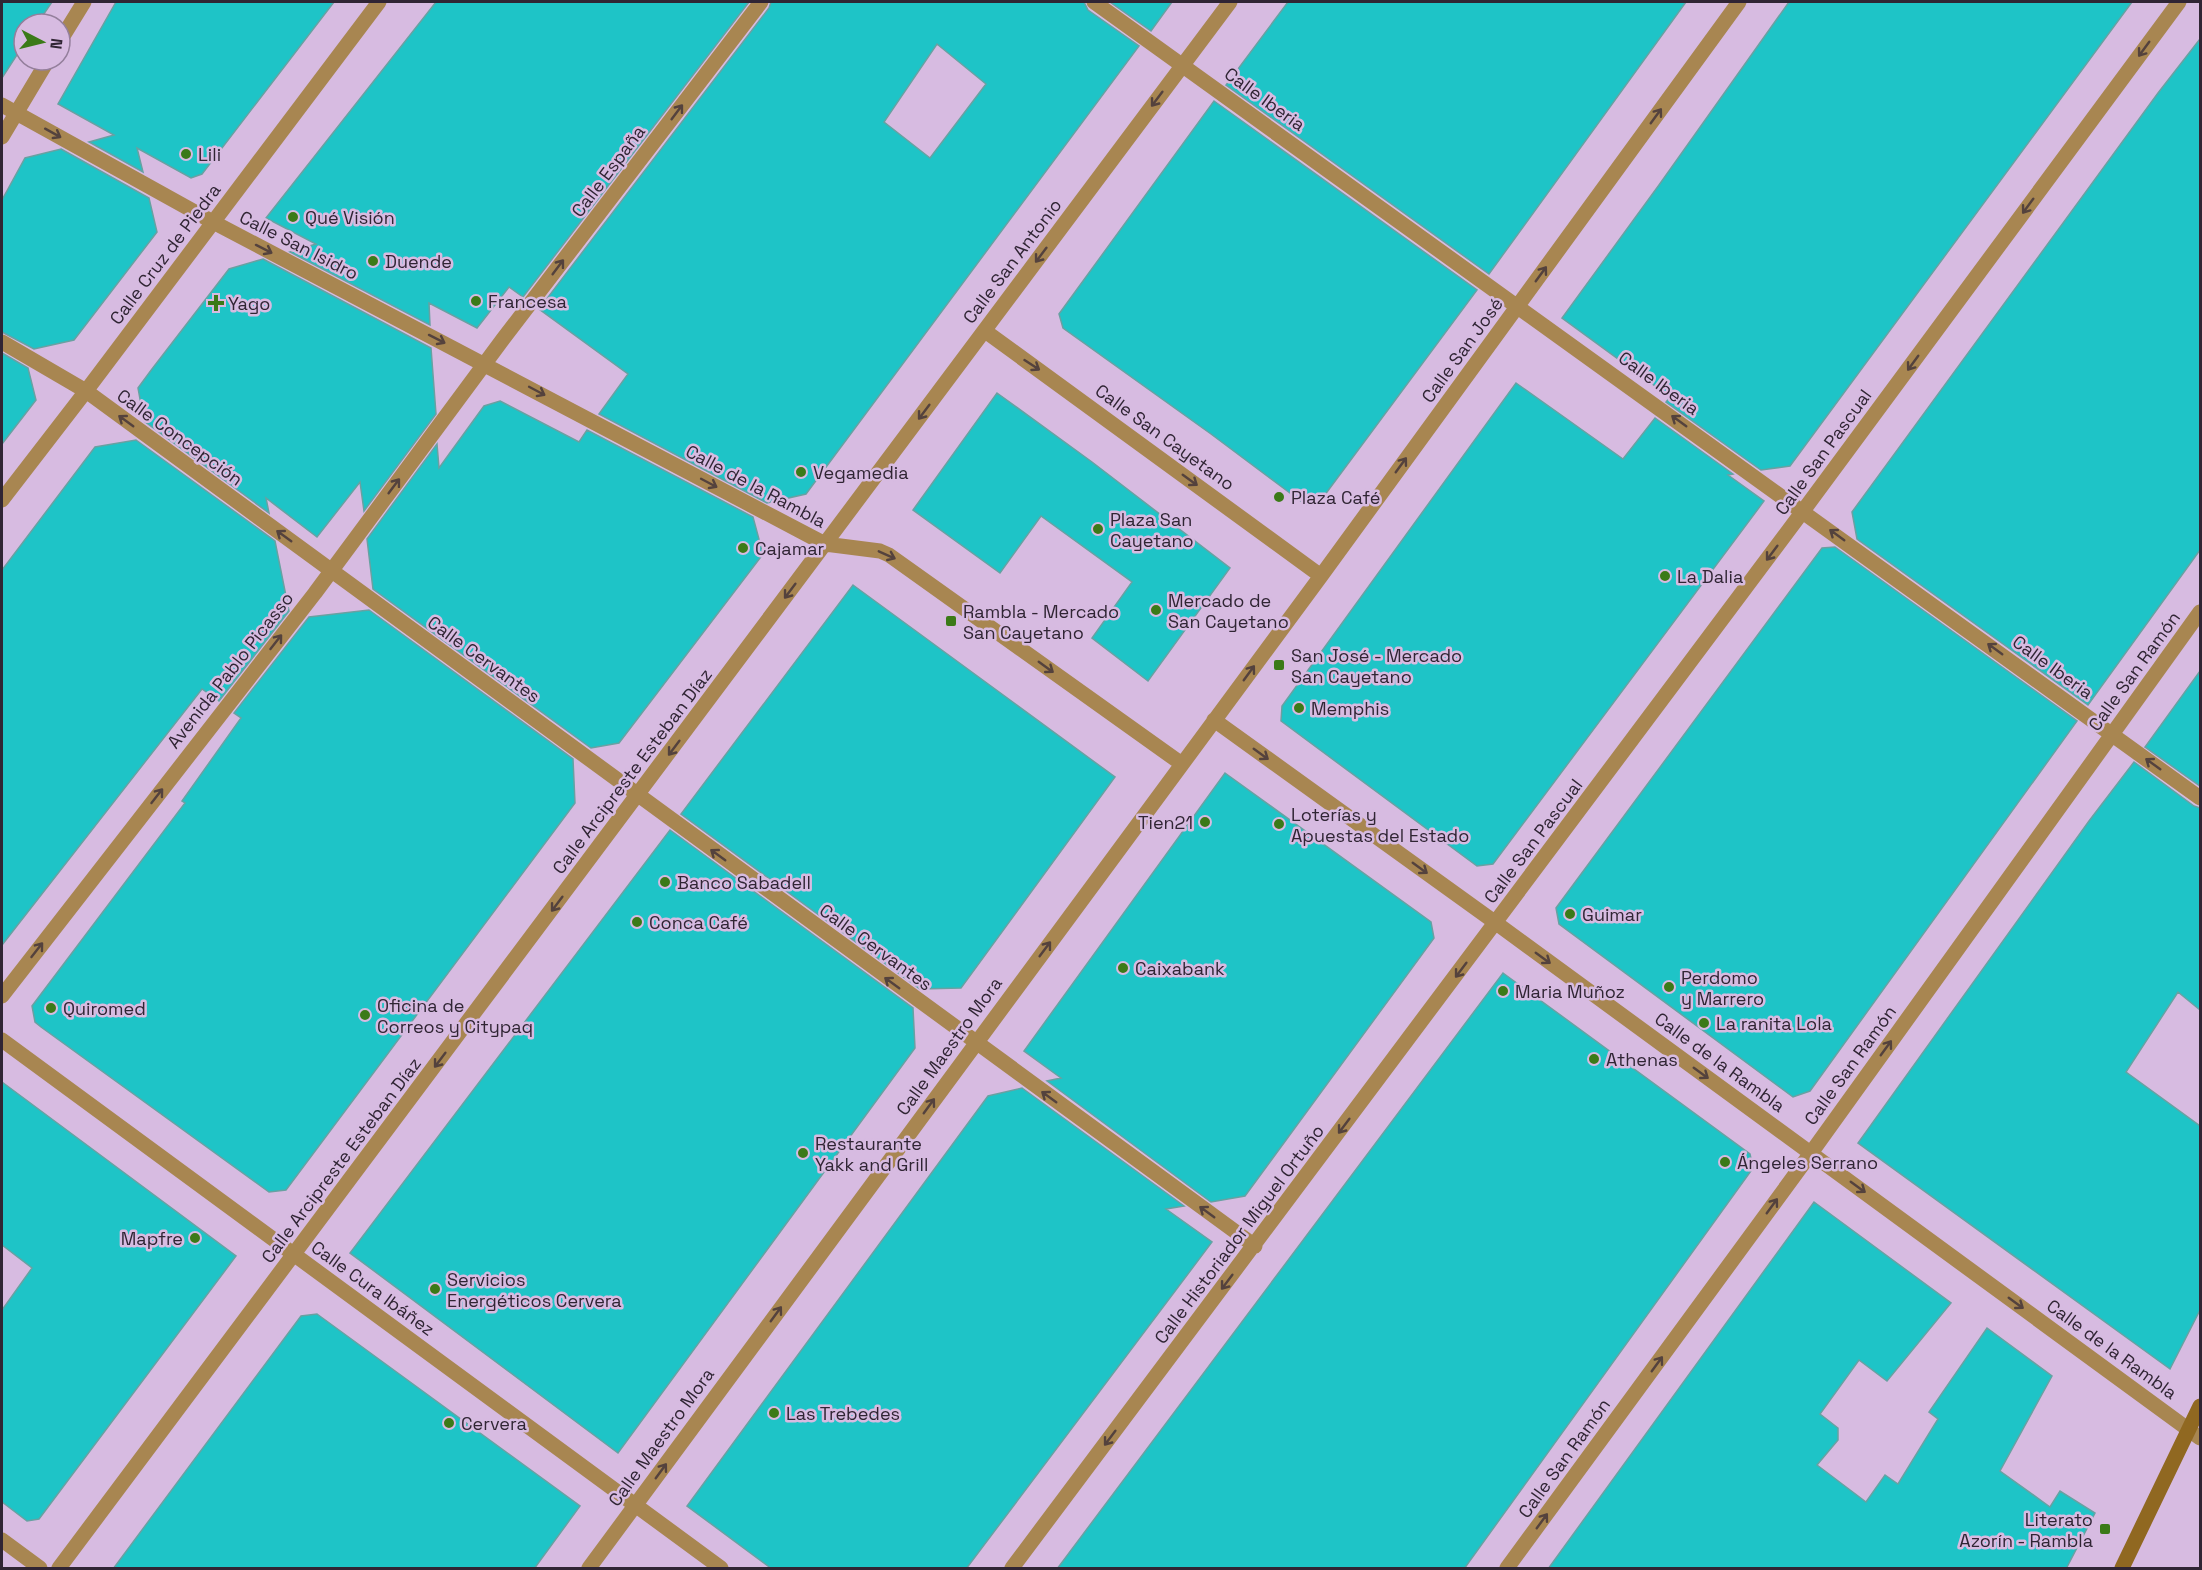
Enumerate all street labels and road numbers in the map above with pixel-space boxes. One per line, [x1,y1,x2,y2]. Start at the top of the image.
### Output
street label: Calle Iberia [1220,62,1310,136]
street label: Calle España [566,121,650,221]
street label: Calle Cruz de Piedra [104,179,226,329]
street label: Calle San Antonio [958,194,1066,328]
street label: Calle San Isidro [236,205,362,285]
street label: Calle San José [1416,293,1508,407]
street label: Calle Iberia [1614,346,1704,420]
street label: Calle San Cayetano [1091,379,1239,495]
street label: Calle Concepción [113,384,247,490]
street label: Calle San Pascual [1770,385,1876,519]
street label: Calle de la Rambla [682,439,830,533]
street label: Avenida Pablo Picasso [162,587,298,753]
street label: Calle San Ramón [2083,607,2185,735]
street label: Calle Cervantes [423,610,545,708]
street label: Calle Iberia [2008,630,2098,704]
street label: Calle Arcipreste Esteban Díaz [547,664,717,878]
street label: Calle San Pascual [1479,774,1587,908]
street label: Calle Cervantes [815,898,937,996]
street label: Calle Maestro Mora [891,972,1007,1120]
street label: Calle San Ramón [1799,1001,1901,1129]
street label: Calle de la Rambla [1650,1007,1790,1117]
street label: Calle Arcipreste Esteban Díaz [256,1053,426,1267]
street label: Calle Historiador Miguel Ortuño [1149,1120,1329,1348]
street label: Calle Cura Ibáñez [307,1235,439,1341]
street label: Calle de la Rambla [2042,1294,2182,1404]
street label: Calle Maestro Mora [603,1363,719,1511]
street label: Calle San Ramón [1513,1394,1615,1522]

